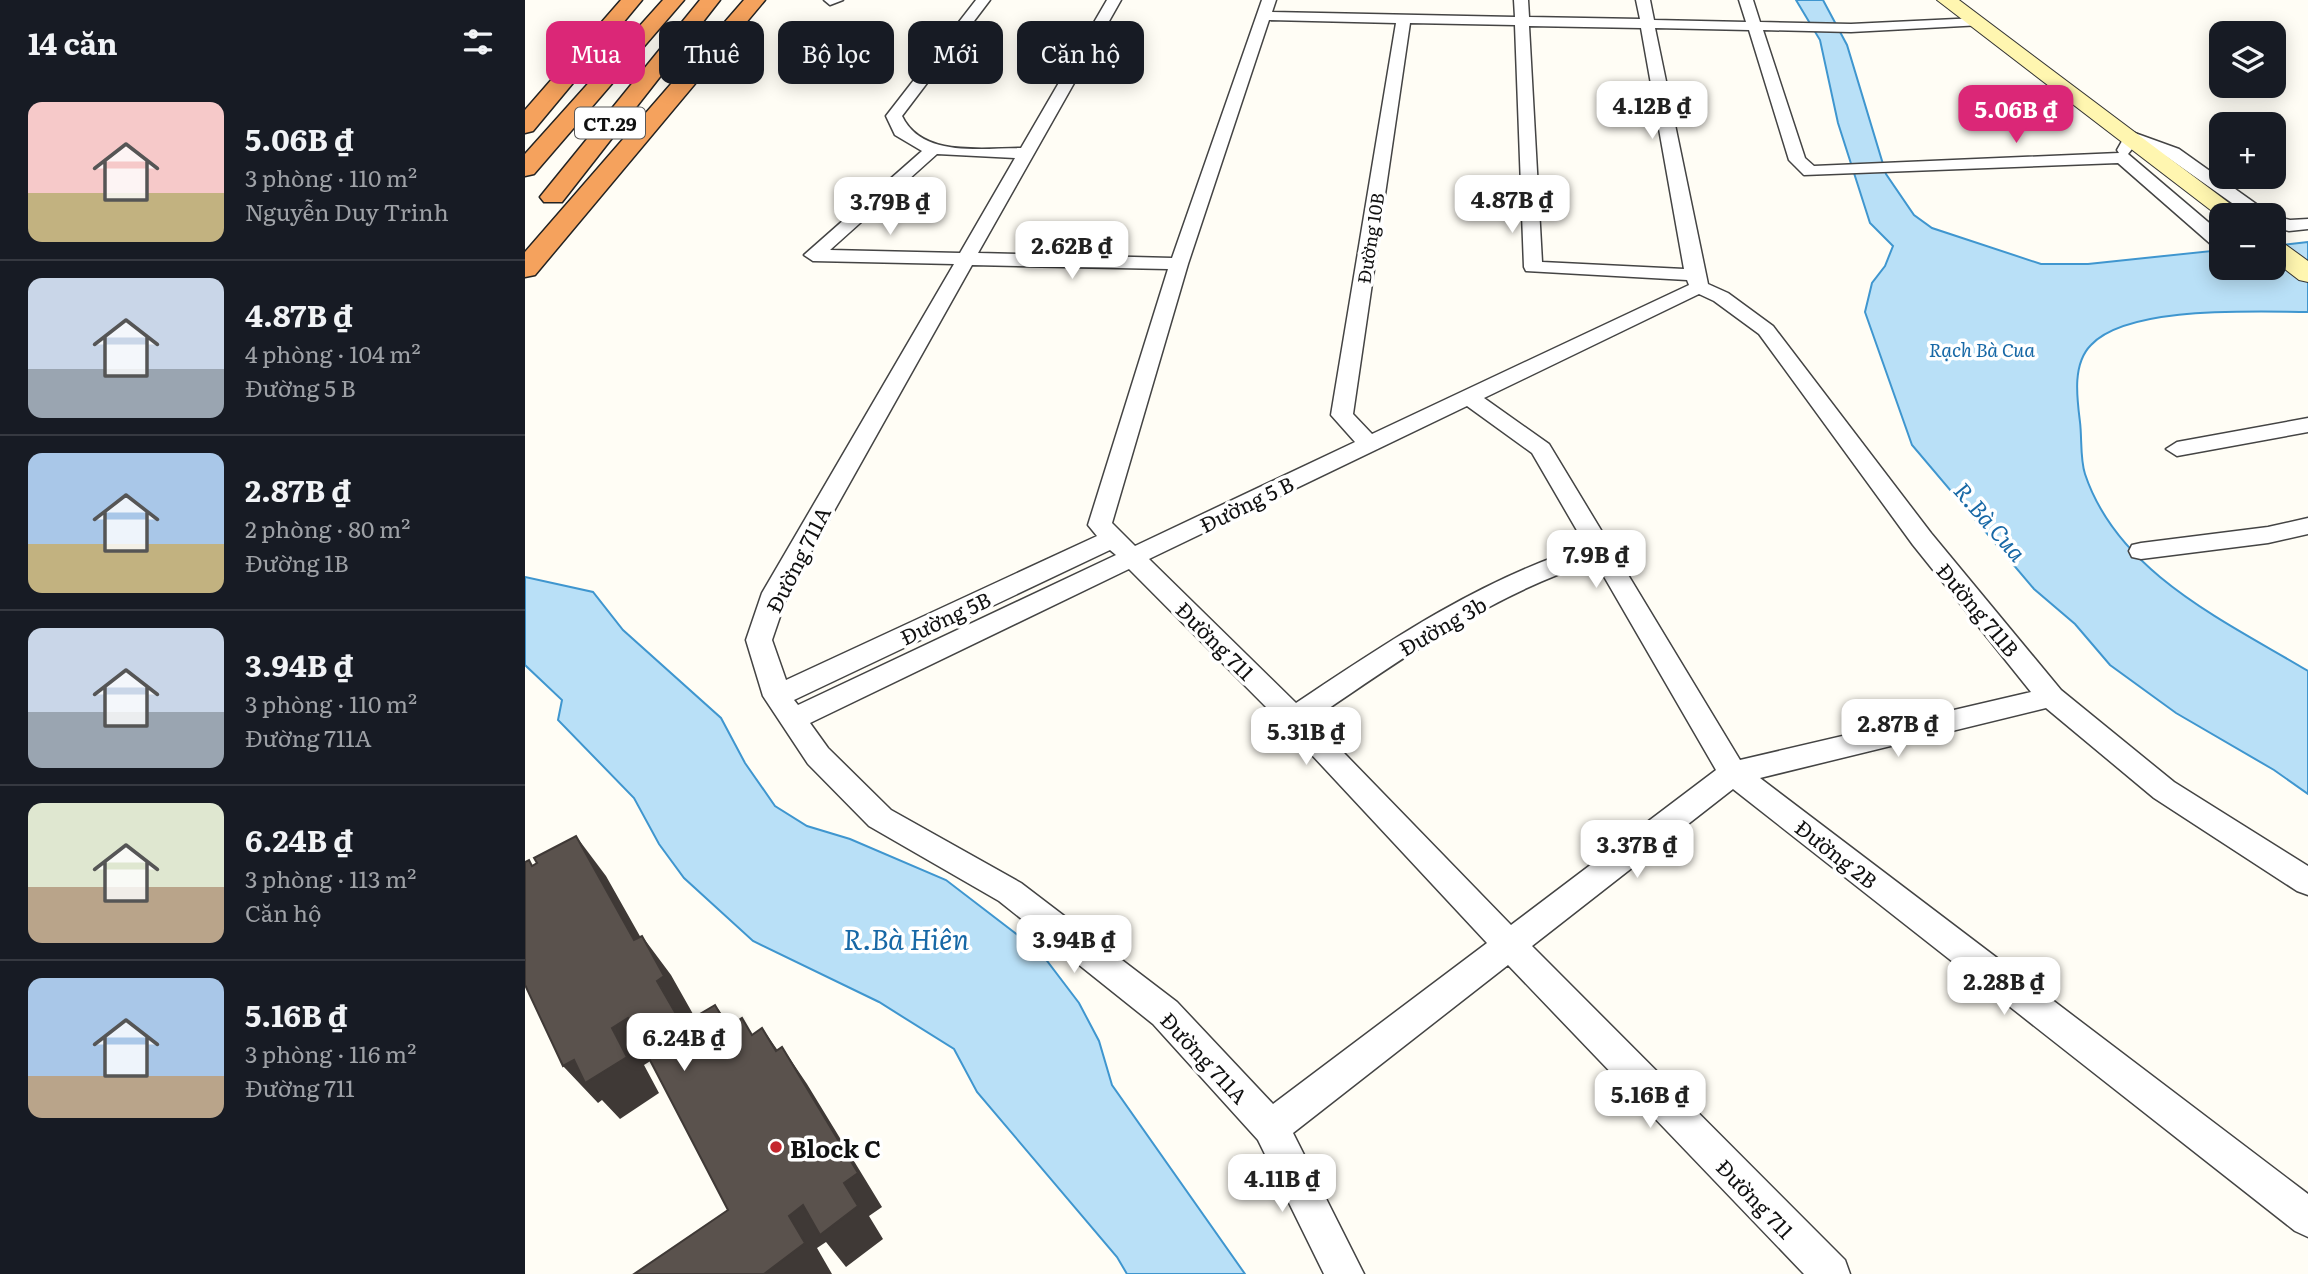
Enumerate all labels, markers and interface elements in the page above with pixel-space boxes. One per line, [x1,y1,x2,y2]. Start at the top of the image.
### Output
text: 14 căn [28,20,118,64]
chip: Mua [546,21,645,84]
chip: Thuê [659,21,764,84]
chip: Bộ lọc [778,21,894,84]
chip: Mới [908,21,1003,84]
chip: Căn hộ [1017,21,1144,84]
map controls [2209,21,2286,280]
button: layers [2209,21,2286,98]
icon: filters [459,23,497,61]
pin: 4.12B ₫ [1587,82,1717,141]
pin: 5.06B ₫ [1951,86,2081,145]
text: 4.12B ₫ [1613,87,1691,121]
text: 5.06B ₫ [1974,91,2058,125]
road number: CT.29 [575,108,645,139]
button: + [2209,112,2286,189]
text: 5.06B ₫ [245,116,354,160]
icon: home [84,130,168,214]
text: 3 phòng · 110 m² [245,160,417,194]
pin: 4.87B ₫ [1447,176,1577,235]
pin: 3.79B ₫ [825,177,955,237]
text: 4.87B ₫ [1471,181,1553,215]
text: 3.79B ₫ [850,183,930,217]
street label: Đường 10B [1349,191,1391,285]
text: Nguyễn Duy Trinh [245,194,449,228]
button: − [2209,203,2286,280]
pin: 2.62B ₫ [1007,222,1137,281]
text: 2.62B ₫ [1031,227,1113,261]
text: 4.87B ₫ [245,292,353,336]
icon: home [84,306,168,390]
water label: Rạch Bà Cua [1929,335,2035,363]
text: 4 phòng · 104 m² [245,336,421,370]
text: Đường 5 B [245,370,356,404]
text: 2.87B ₫ [245,467,351,511]
street label: Đường 5 B [1194,467,1298,539]
water label: R.Bà Cua [1947,474,2035,568]
icon: home [84,481,168,565]
street label: Đường 711A [757,500,837,618]
text: 2 phòng · 80 m² [245,511,410,545]
pin: 7.9B ₫ [1539,530,1653,590]
text: 7.9B ₫ [1563,536,1629,570]
text: Đường 1B [245,545,349,579]
street label: Đường 711B [1930,555,2028,663]
street label: Đường 5B [895,582,995,652]
street label: Đường 3b [1392,587,1492,663]
street label: Đường 711 [1170,594,1263,687]
text: 3.94B ₫ [245,642,353,686]
icon: home [84,656,168,740]
text: 3 phòng · 110 m² [245,686,417,720]
pin: 2.87B ₫ [1833,700,1963,759]
text: 2.87B ₫ [1857,705,1939,739]
pin: 5.31B ₫ [1241,708,1371,767]
text: 5.31B ₫ [1267,713,1345,747]
text: Đường 711A [245,720,372,754]
street label: Đường 2B [1789,811,1885,895]
text: 6.24B ₫ [245,817,353,861]
pin: 3.37B ₫ [1572,820,1702,880]
text: 3.37B ₫ [1597,826,1677,860]
icon: home [84,831,168,915]
text: 3 phòng · 113 m² [245,861,416,895]
text: Căn hộ [245,895,321,929]
pin: 3.94B ₫ [1009,916,1139,975]
water label: R.Bà Hiên [843,917,969,959]
text: 3.94B ₫ [1033,921,1115,955]
pin: 2.28B ₫ [1939,958,2069,1017]
text: 2.28B ₫ [1963,963,2045,997]
text: 5.16B ₫ [245,992,348,1036]
street label: Đường 711A [1154,1004,1256,1110]
icon: home [84,1006,168,1090]
pin: 6.24B ₫ [619,1014,749,1073]
text: 6.24B ₫ [643,1019,725,1053]
text: 3 phòng · 116 m² [245,1036,416,1070]
text: Đường 711 [245,1070,355,1104]
pin: 5.16B ₫ [1585,1070,1715,1130]
text: 5.16B ₫ [1611,1076,1689,1110]
place label: Block C [790,1130,881,1165]
marker: Block C [768,1139,784,1155]
street label: Đường 711 [1710,1151,1802,1245]
pin: 4.11B ₫ [1217,1154,1347,1214]
text: 4.11B ₫ [1244,1160,1320,1194]

